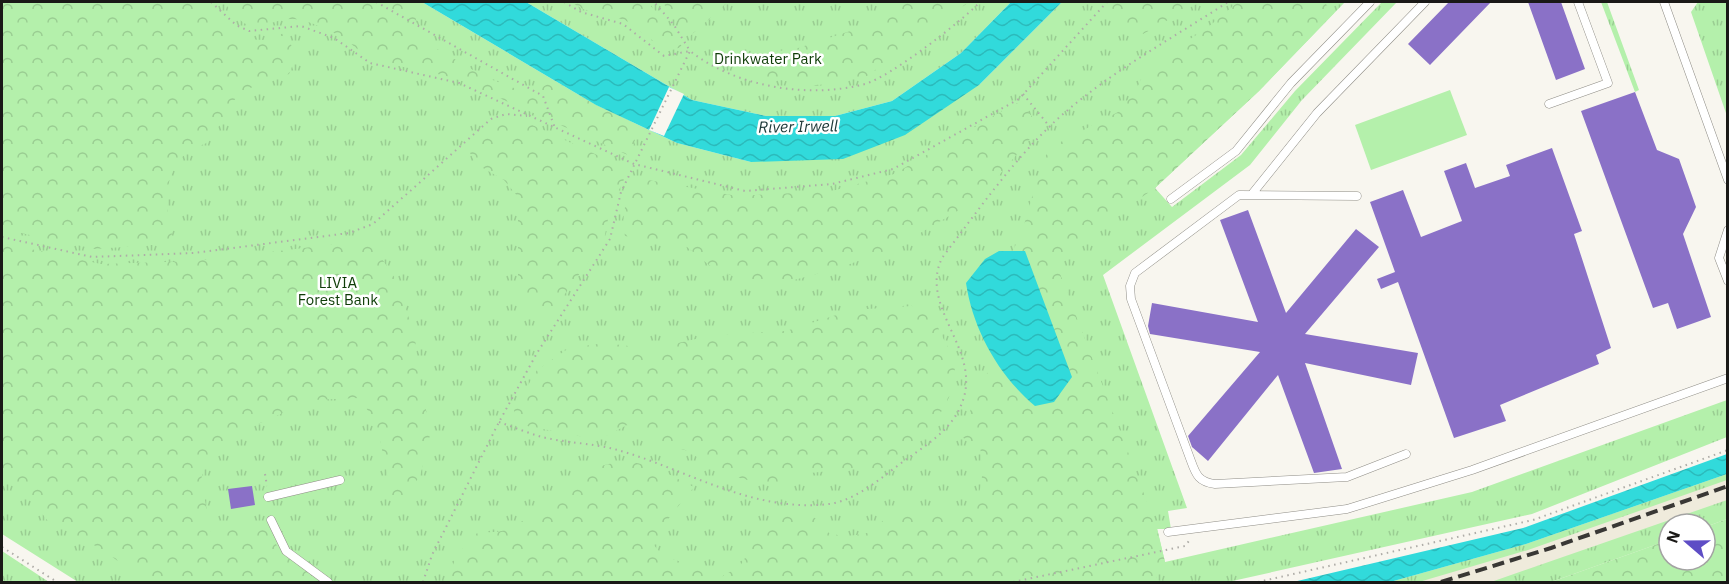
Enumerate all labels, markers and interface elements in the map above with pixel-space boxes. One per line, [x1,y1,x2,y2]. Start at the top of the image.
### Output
park label: Drinkwater Park [714,49,822,68]
water label: River Irwell [758,115,839,137]
park label: LIVIA Forest Bank [298,273,378,309]
north arrow [1657,512,1717,572]
text: N [1662,528,1684,546]

